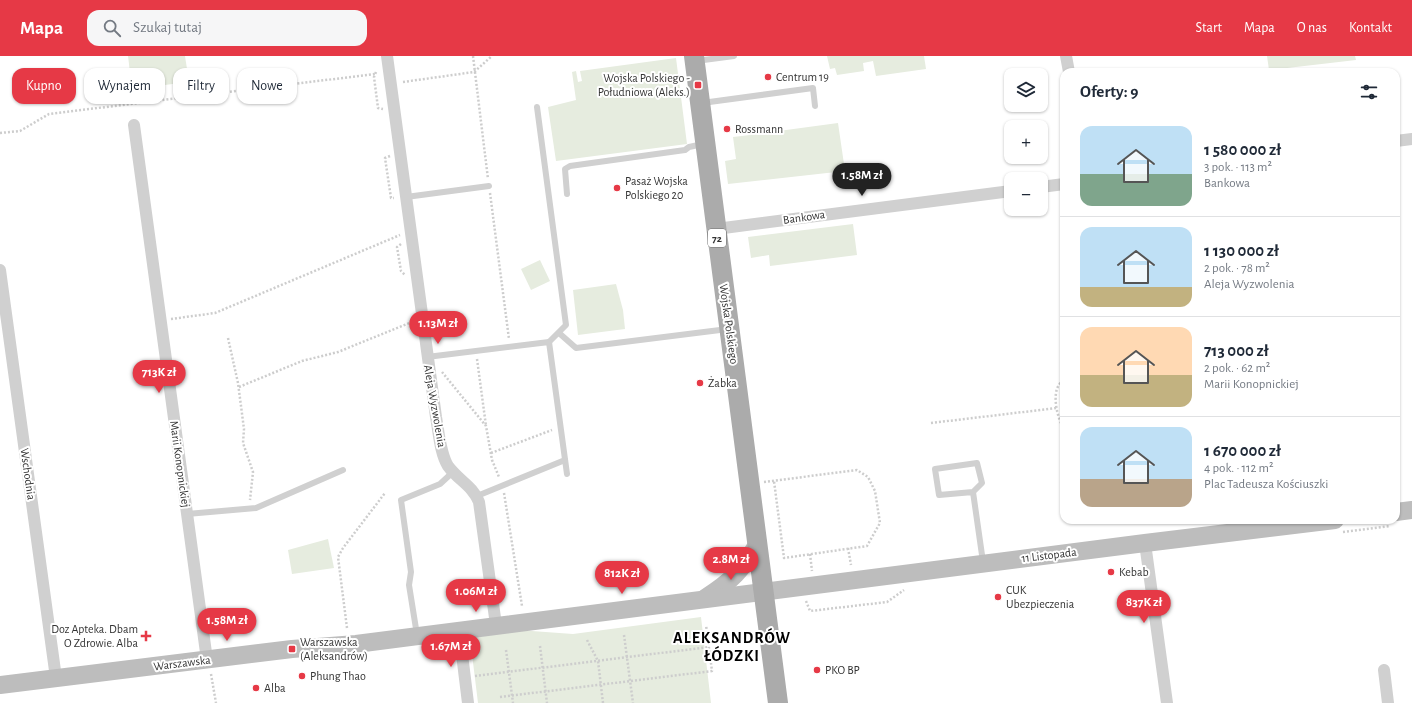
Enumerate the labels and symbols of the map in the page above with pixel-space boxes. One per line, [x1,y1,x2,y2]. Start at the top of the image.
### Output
place label: Centrum 19 [776,71,829,83]
place label: Wojska Polskiego - Południowa (Aleks.) [598,72,690,98]
marker: Centrum 19 [763,72,773,82]
marker: Wojska Polskiego - Południowa (Aleks.) [693,80,703,90]
place label: Rossmann [735,123,783,135]
marker: Rossmann [722,124,732,134]
pin: 1.58M zł [821,163,903,197]
place label: Pasaż Wojska Polskiego 20 [625,175,688,201]
marker: Pasaż Wojska Polskiego 20 [612,183,622,193]
street label: Bankowa [782,208,826,226]
road number: 72 [708,229,726,247]
street label: Wojska Polskiego [716,283,741,365]
pin: 1.13M zł [397,311,479,345]
pin: 713K zł [122,360,196,394]
street label: Aleja Wyzwolenia [421,364,448,449]
place label: Żabka [708,376,737,389]
marker: Żabka [695,378,705,388]
street label: Marii Konopnickiej [167,420,192,508]
street label: Wschodnia [18,447,38,501]
street label: 11 Listopada [1021,546,1078,564]
pin: 2.8M zł [694,547,768,581]
pin: 812K zł [585,561,659,595]
place label: Kebab [1119,566,1149,578]
marker: Kebab [1106,567,1116,577]
pin: 1.06M zł [435,579,517,613]
place label: CUK Ubezpieczenia [1006,584,1075,610]
pin: 837K zł [1107,590,1181,624]
marker: CUK Ubezpieczenia [993,592,1003,602]
pin: 1.58M zł [186,608,268,642]
place label: Doz Apteka. Dbam O Zdrowie. Alba [51,623,138,649]
district label: ALEKSANDRÓW ŁÓDZKI [673,628,791,664]
marker: Doz Apteka. Dbam O Zdrowie. Alba [141,631,151,641]
pin: 1.67M zł [410,634,492,668]
place label: Warszawska (Aleksandrów) [300,636,368,662]
marker: Warszawska (Aleksandrów) [287,644,297,654]
street label: Warszawska [153,653,212,672]
place label: PKO BP [825,664,860,676]
marker: PKO BP [812,665,822,675]
place label: Phung Thao [310,670,366,682]
marker: Phung Thao [297,671,307,681]
place label: Alba [264,682,286,694]
marker: Alba [251,683,261,693]

